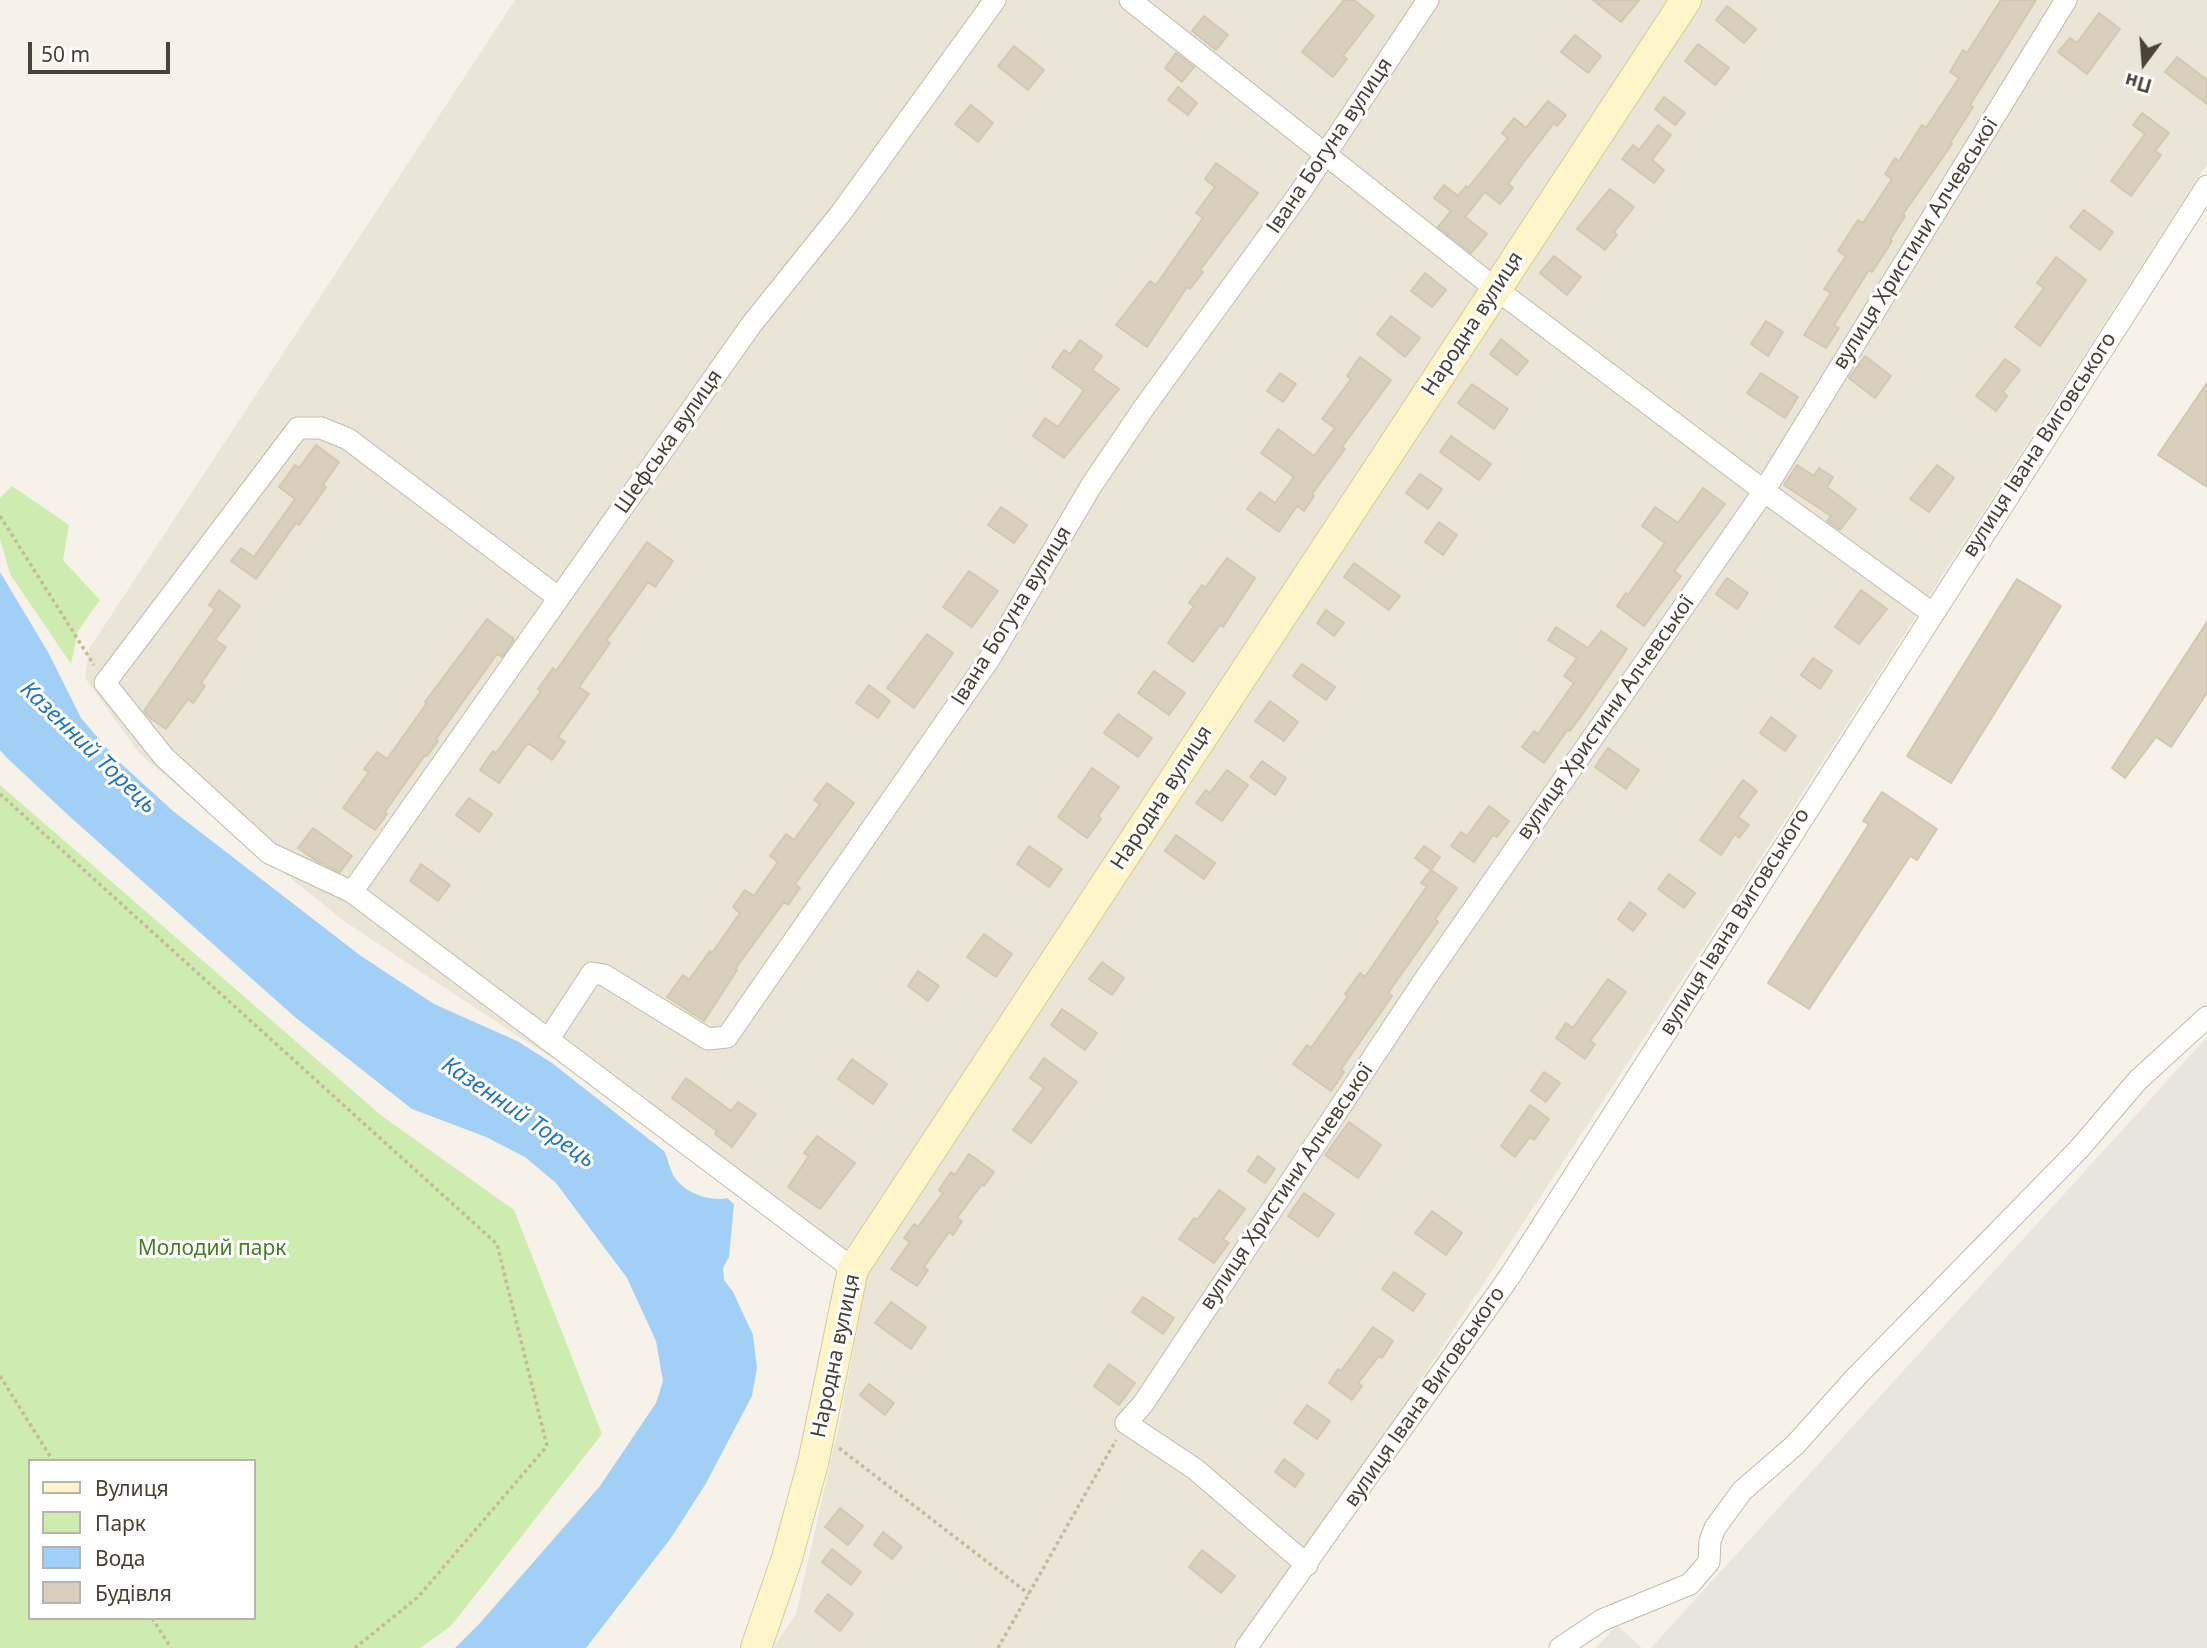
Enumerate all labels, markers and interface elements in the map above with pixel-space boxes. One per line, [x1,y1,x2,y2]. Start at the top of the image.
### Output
scale bar [32,28,173,72]
north arrow [2109,28,2179,98]
text: 50 m [41,40,90,68]
street label: Івана Богуна вулиця [1262,53,1398,239]
text: Пн [2122,67,2155,99]
street label: вулиця Христини Алчевської [1828,114,2004,374]
street label: Народна вулиця [1417,247,1529,401]
street label: вулиця Івана Виговського [1958,328,2122,562]
street label: Шефська вулиця [610,365,728,519]
street label: Івана Богуна вулиця [947,522,1077,710]
street label: вулиця Христини Алчевської [1512,591,1700,845]
water label: Казенний Торець [14,676,162,820]
street label: Народна вулиця [1106,721,1218,875]
street label: вулиця Івана Виговського [1655,804,1815,1040]
water label: Казенний Торець [436,1052,600,1174]
street label: вулиця Христини Алчевської [1195,1059,1379,1315]
park label: Молодий парк [138,1236,286,1262]
street label: Народна вулиця [806,1272,866,1440]
street label: вулиця Івана Виговського [1339,1282,1511,1512]
legend [28,1459,256,1620]
text: Вулиця [95,1474,169,1502]
text: Парк [95,1509,146,1537]
text: Вода [95,1544,145,1572]
text: Будівля [95,1579,172,1607]

